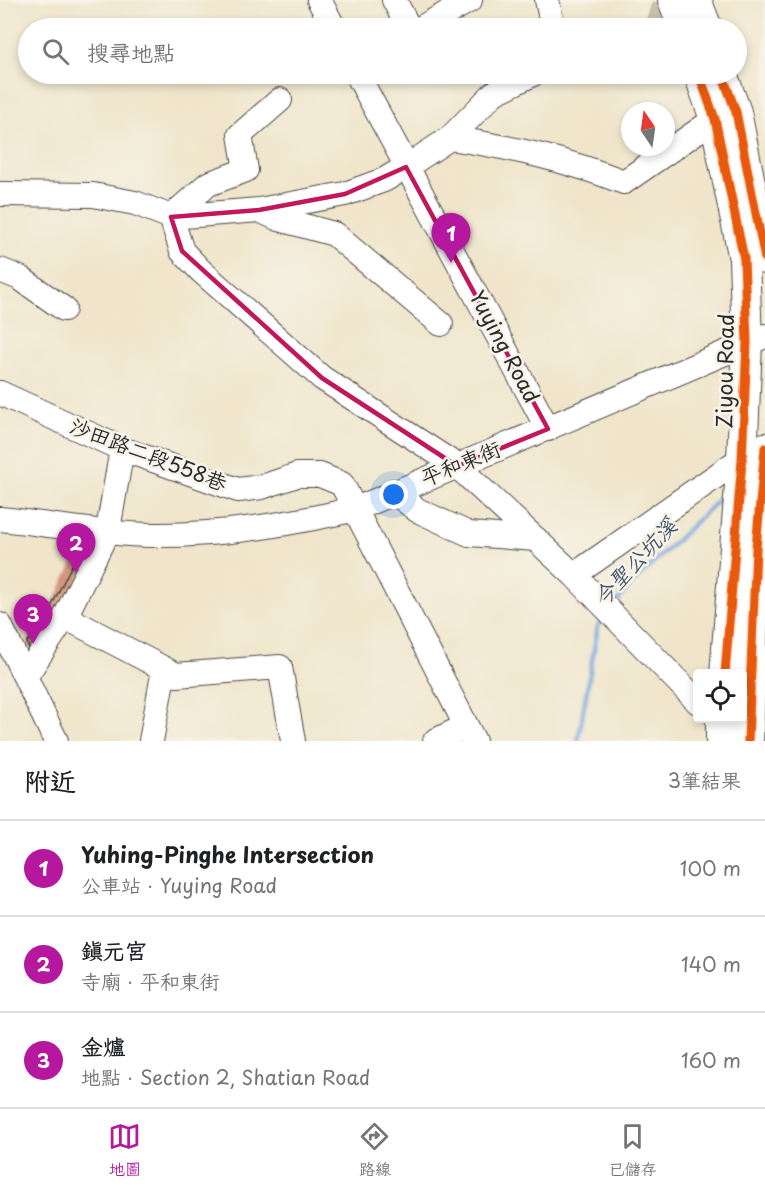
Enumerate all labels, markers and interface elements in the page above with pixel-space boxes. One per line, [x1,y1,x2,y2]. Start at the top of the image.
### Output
search box [18,18,747,84]
icon: search [39,35,72,68]
text: 搜尋地點 [87,35,175,68]
north arrow [621,102,675,156]
pin: 1 [432,214,470,263]
street label: Yuying Road [463,284,549,408]
street label: Ziyou Road [707,313,741,429]
street label: 沙田路二段558巷 [65,408,232,498]
street label: 平和東街 [415,432,505,493]
your location [379,480,408,509]
water label: 今聖公坑溪 [584,509,684,612]
pin: 2 [56,524,96,573]
pin: 3 [14,594,52,644]
map controls [693,669,747,723]
button: locate [693,669,747,723]
text: 附近 [24,761,76,800]
text: 3筆結果 [668,765,741,795]
text: Yuhing-Pinghe Intersection [81,837,374,870]
text: 1 [39,853,48,883]
text: 100 m [680,853,741,883]
text: 公車站 · Yuying Road [81,870,277,900]
text: 鎮元宮 [81,933,147,966]
text: 2 [36,949,51,979]
text: 140 m [681,949,741,979]
text: 寺廟 · 平和東街 [81,966,220,996]
text: 金爐 [81,1029,125,1062]
text: 3 [37,1045,50,1075]
text: 160 m [681,1045,741,1075]
text: 地點 · Section 2, Shatian Road [81,1062,370,1092]
tab: 地圖 [108,1120,141,1180]
tab: 路線 [358,1120,391,1180]
tab: 已儲存 [608,1120,656,1180]

